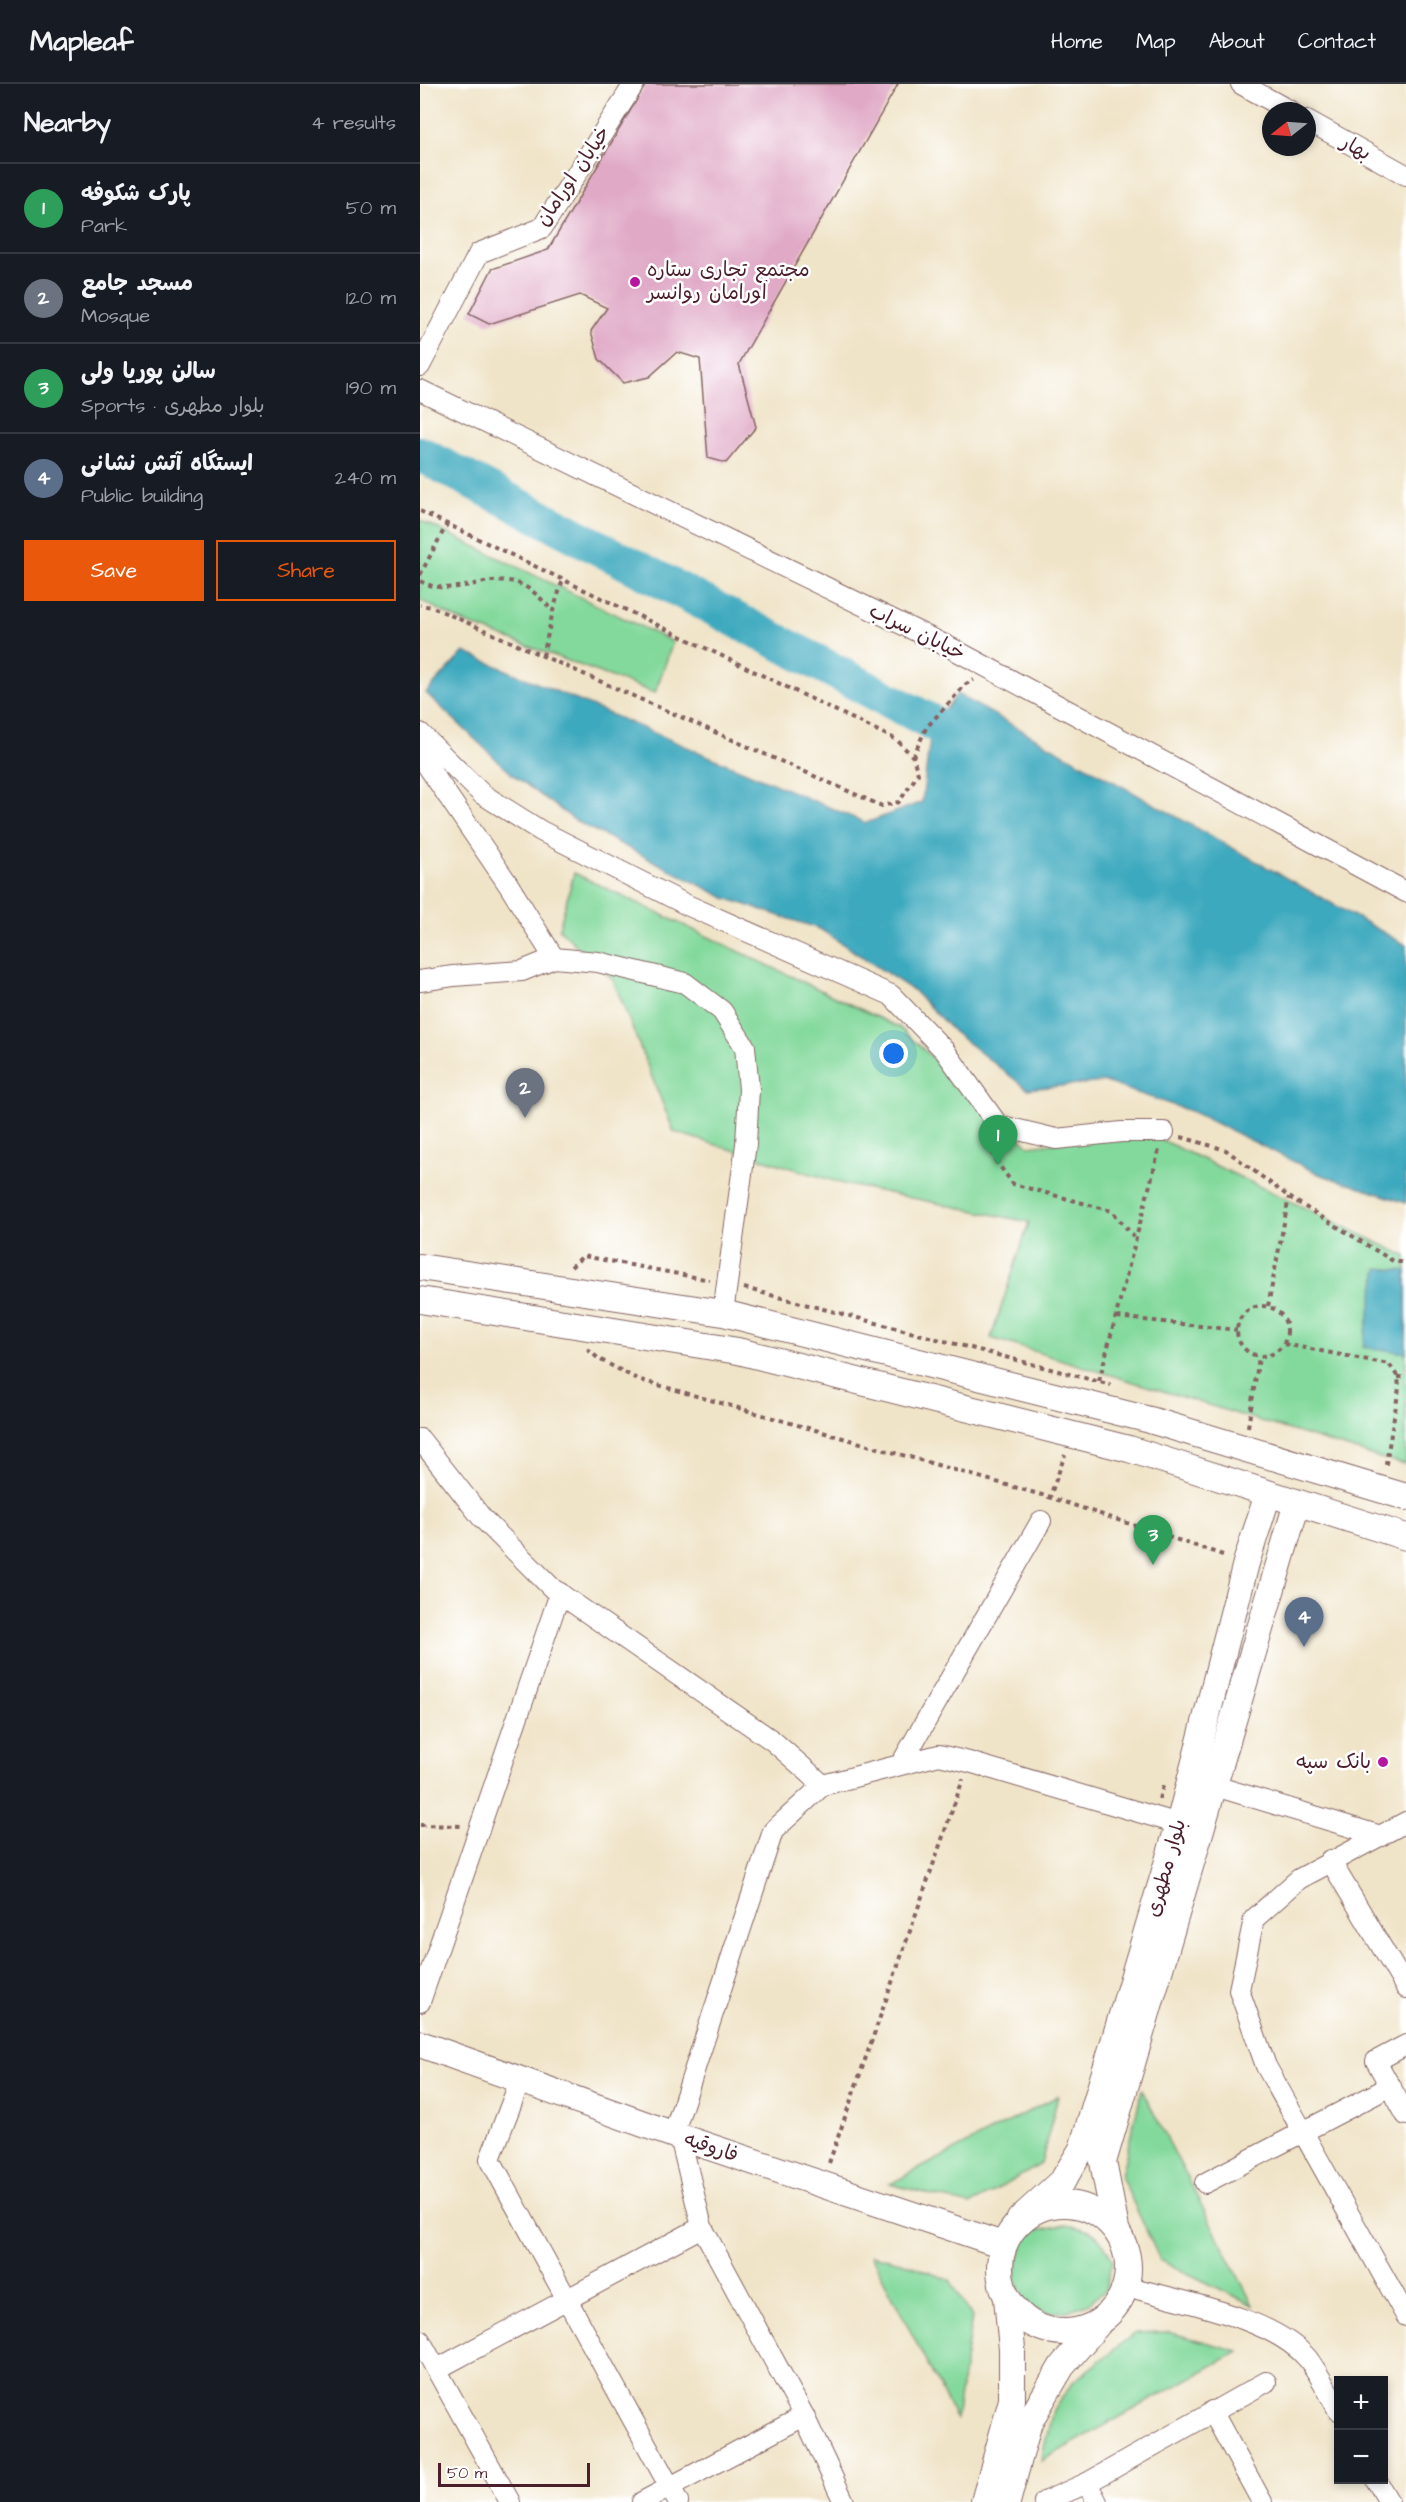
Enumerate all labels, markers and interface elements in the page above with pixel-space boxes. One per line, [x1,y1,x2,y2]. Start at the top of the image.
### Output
text: Mapleaf [30,22,133,61]
text: Home [1051,27,1103,56]
text: Map [1136,27,1176,56]
text: About [1209,27,1265,56]
text: Contact [1298,27,1376,56]
north arrow [1262,102,1316,156]
text: Nearby [24,105,111,141]
text: 4 results [311,109,396,137]
street label: خیابان اورامان [529,120,617,232]
street label: بهار [1334,127,1376,168]
text: پارک شکوفه [81,178,191,209]
text: 1 [42,194,45,222]
text: 50 m [346,194,396,222]
text: Park [81,212,127,240]
place label: مجتمع تجاری ستاره اورامان روانسر [645,256,810,307]
text: مسجد جامع [81,268,193,299]
marker: مجتمع تجاری ستاره اورامان روانسر [628,275,642,289]
text: 2 [38,284,49,312]
text: 120 m [346,284,396,312]
text: Mosque [81,302,150,330]
text: سالن پوریا ولی [81,356,216,387]
text: 3 [38,374,49,402]
text: 190 m [346,374,396,402]
text: Sports · بلوار مطهری [81,392,265,420]
text: ایستگاه آتش نشانی [81,448,253,479]
text: 4 [37,464,50,492]
text: 240 m [335,464,396,492]
text: Public building [81,482,203,510]
button: Save [24,540,204,601]
button: Share [216,540,396,601]
street label: خیابان سراب [864,597,970,667]
your location [879,1039,908,1068]
pin: 2 [506,1068,544,1118]
pin: 1 [978,1116,1018,1165]
pin: 3 [1134,1516,1172,1565]
pin: 4 [1284,1598,1324,1647]
place label: بانک سپه [1296,1748,1371,1776]
marker: بانک سپه [1376,1755,1390,1769]
street label: بلوار مطهری [1139,1816,1193,1920]
street label: فاروقیه [680,2125,742,2169]
map controls [1334,2376,1388,2484]
button: + [1334,2376,1388,2430]
button: − [1334,2430,1388,2484]
scale bar [438,2460,590,2488]
text: 50 m [447,2462,487,2484]

